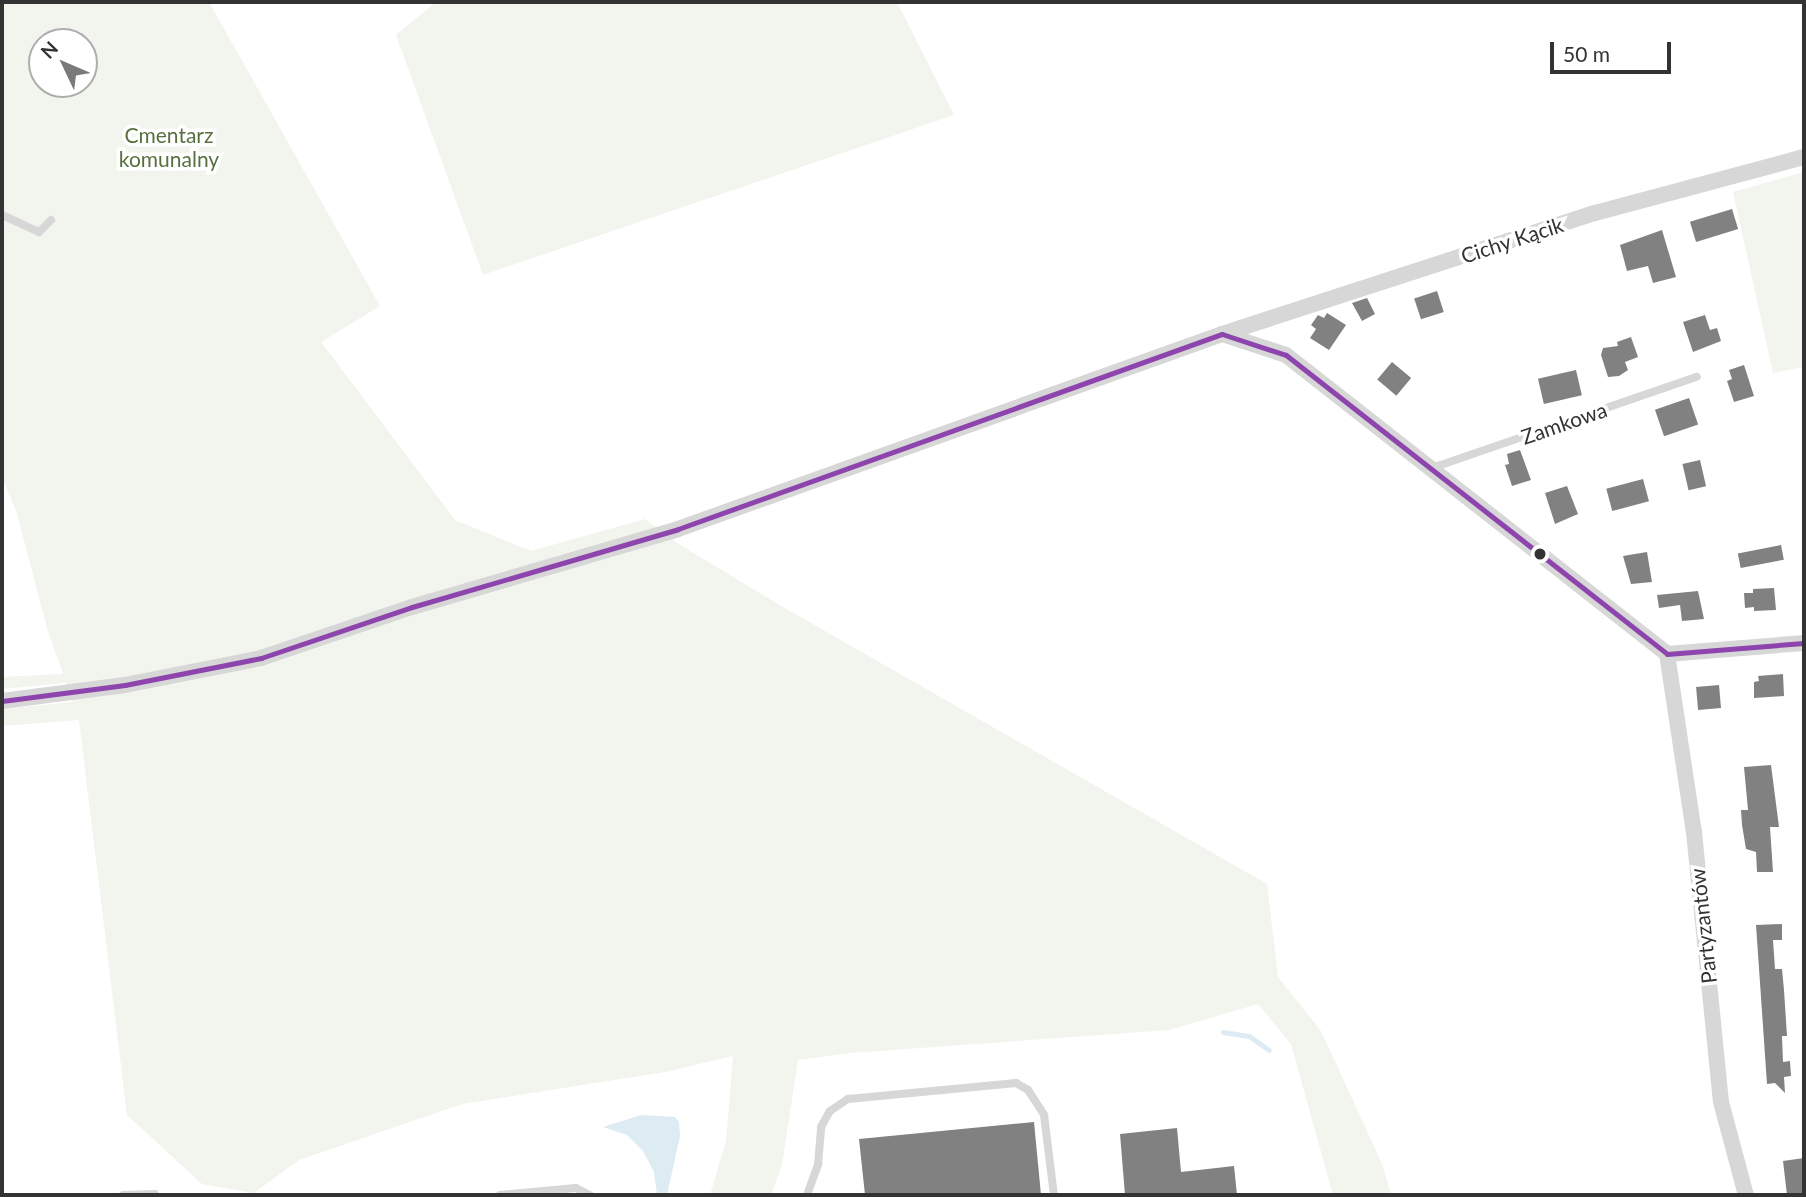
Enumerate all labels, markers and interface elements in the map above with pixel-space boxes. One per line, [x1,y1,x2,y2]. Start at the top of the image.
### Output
north arrow [28,28,98,98]
scale bar [1554,28,1675,72]
text: N [36,36,62,63]
text: 50 m [1563,41,1610,66]
park label: Cmentarz komunalny [119,122,219,172]
street label: Cichy Kącik [1457,212,1567,268]
street label: Zamkowa [1518,397,1610,449]
unlabelled marker [1533,547,1547,561]
street label: Partyzantów [1684,867,1722,985]

